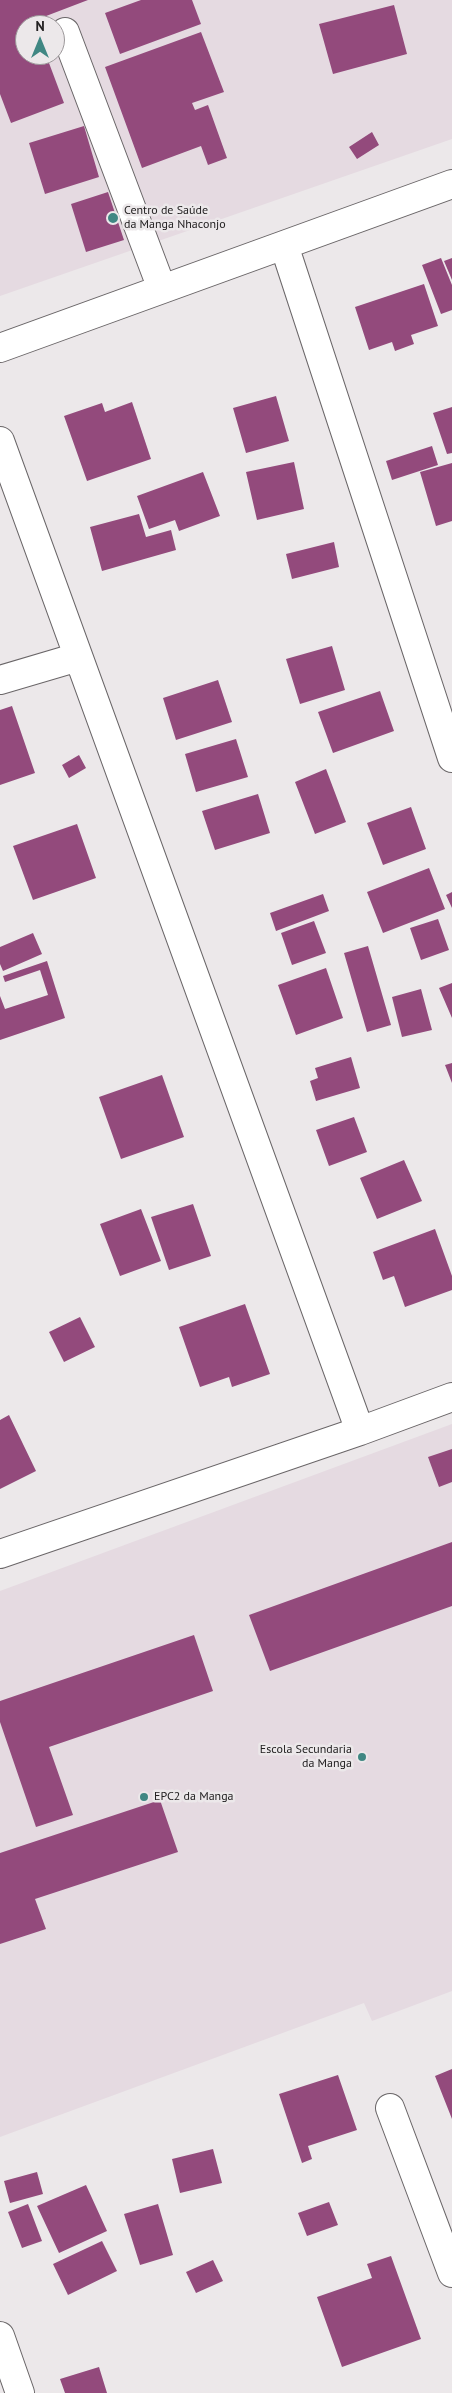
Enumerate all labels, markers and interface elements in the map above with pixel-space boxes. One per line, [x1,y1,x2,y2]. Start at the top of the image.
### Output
north arrow [15,15,65,65]
text: N [35,17,45,35]
place label: Centro de Saúde da Manga Nhaconjo [124,204,226,232]
marker: Centro de Saúde da Manga Nhaconjo [106,211,120,225]
place label: Escola Secundaria da Manga [260,1743,352,1771]
marker: Escola Secundaria da Manga [356,1751,368,1763]
place label: EPC2 da Manga [154,1790,234,1804]
marker: EPC2 da Manga [138,1791,150,1803]

